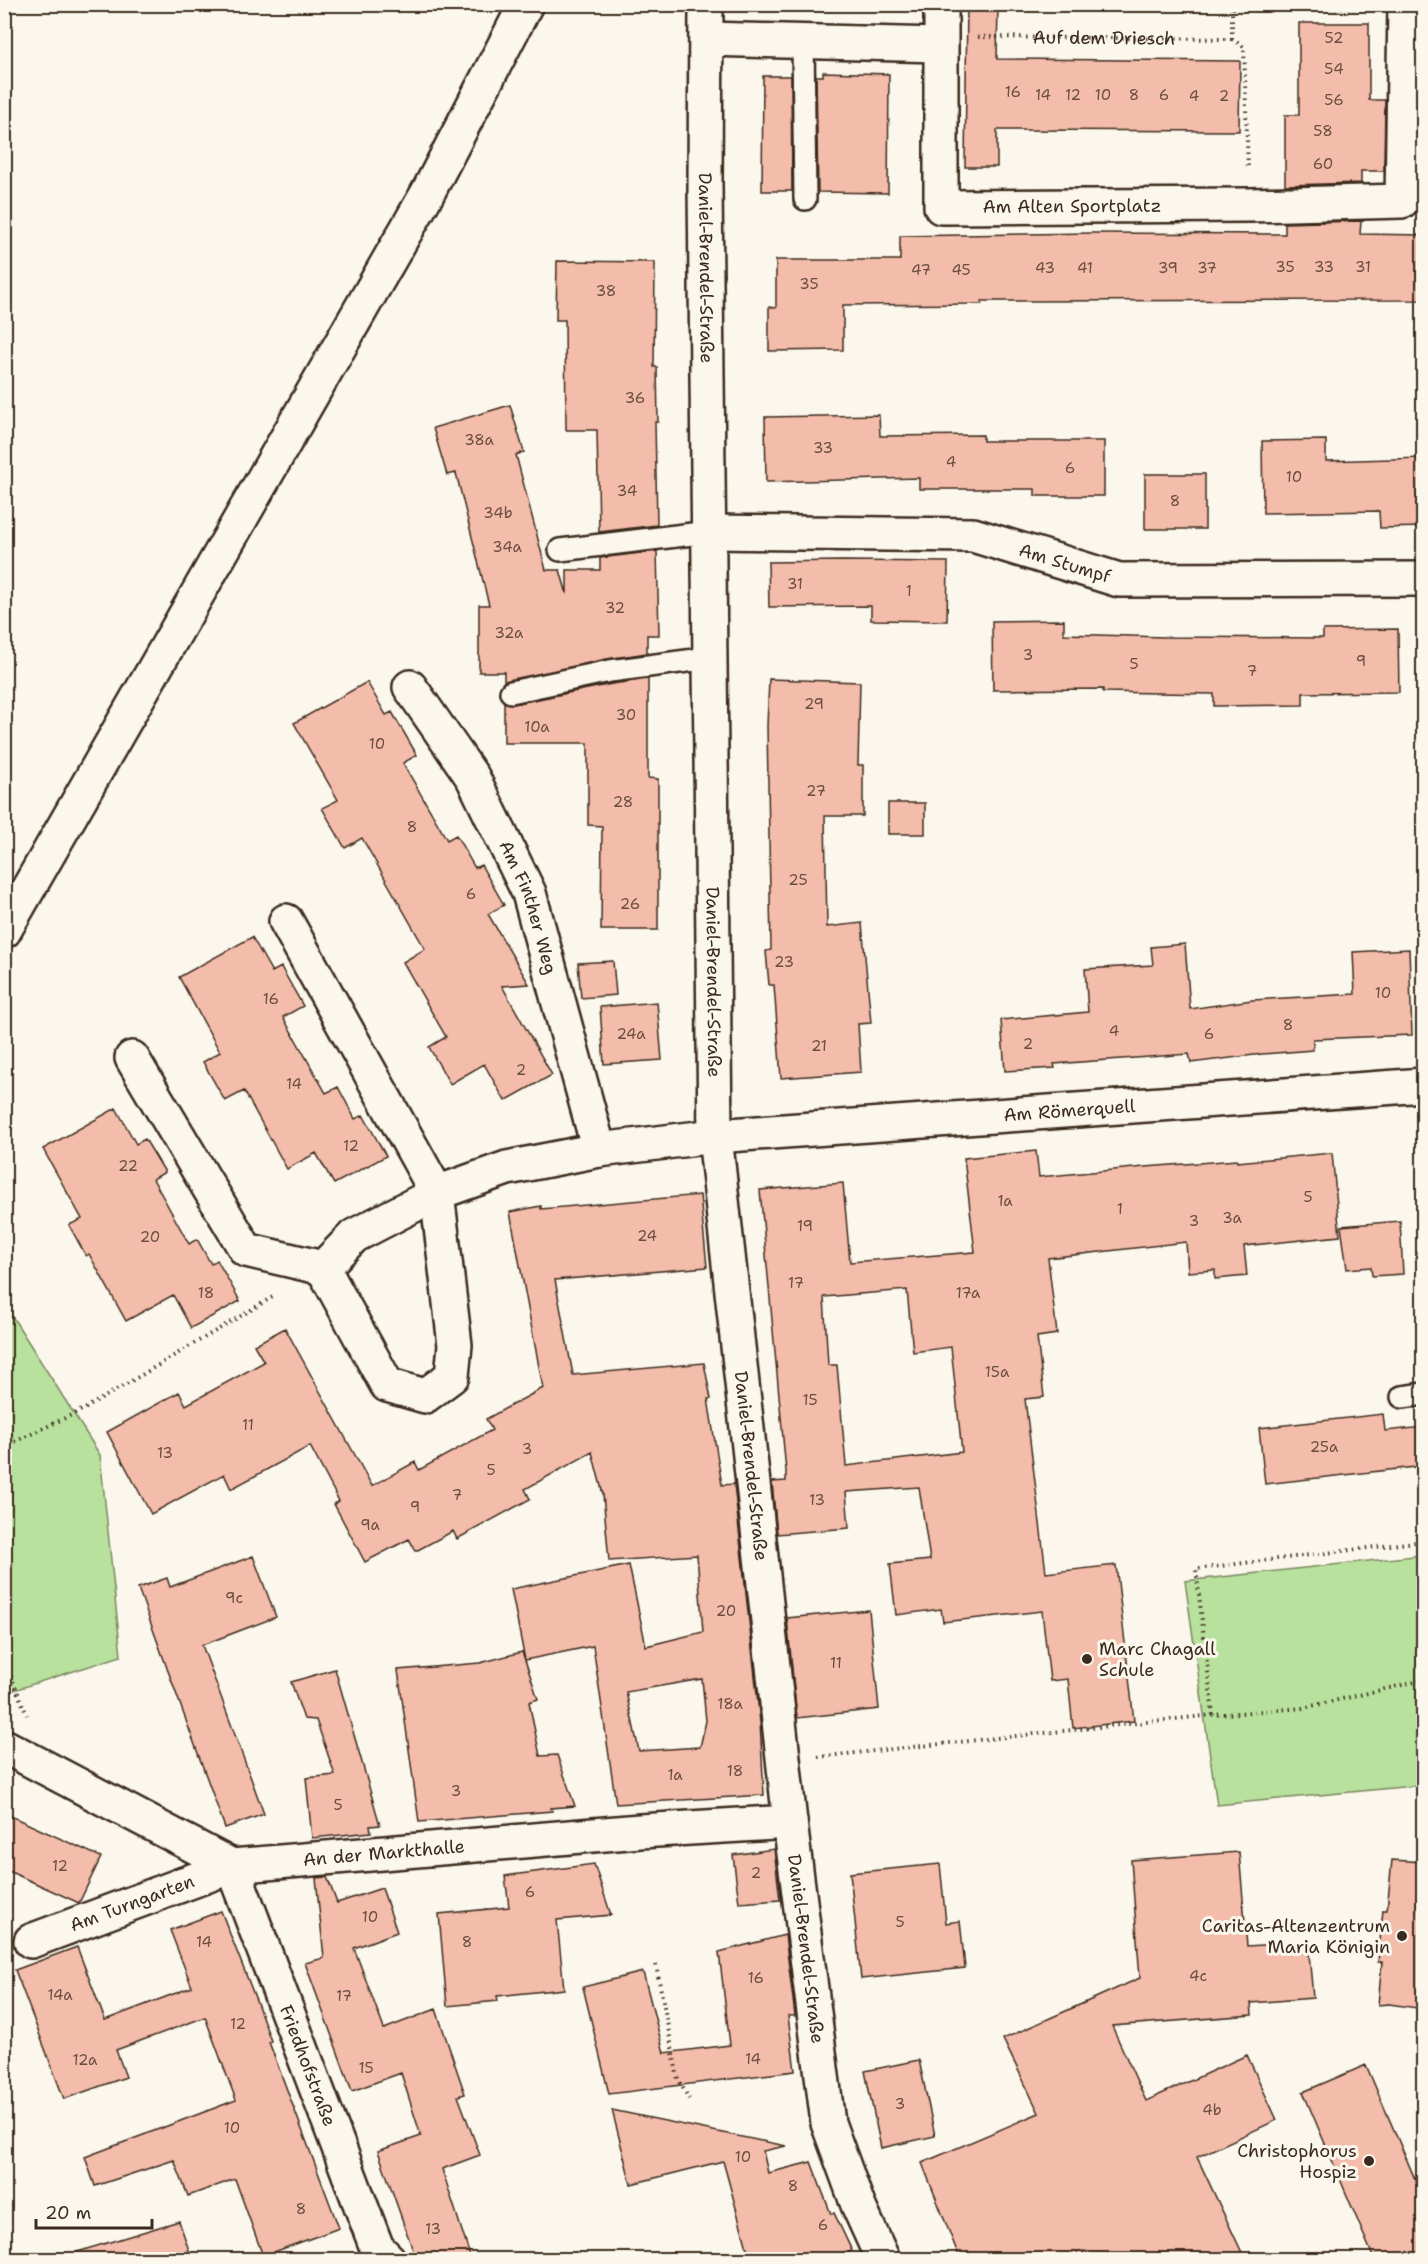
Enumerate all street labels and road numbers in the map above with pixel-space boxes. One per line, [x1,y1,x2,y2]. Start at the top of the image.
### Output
street label: Auf dem Driesch [1033,25,1175,51]
street label: Daniel-Brendel-Straße [693,173,719,363]
street label: Am Alten Sportplatz [983,194,1161,219]
street label: Am Stumpf [1016,538,1114,589]
street label: Am Finther Weg [493,836,563,977]
street label: Daniel-Brendel-Straße [700,886,726,1077]
street label: Am Römerquell [1003,1094,1137,1127]
street label: Daniel-Brendel-Straße [729,1370,773,1562]
street label: An der Markthalle [302,1834,466,1872]
street label: Daniel-Brendel-Straße [782,1853,830,2045]
street label: Am Turngarten [67,1869,198,1937]
street label: Friedhofstraße [274,2002,342,2130]

